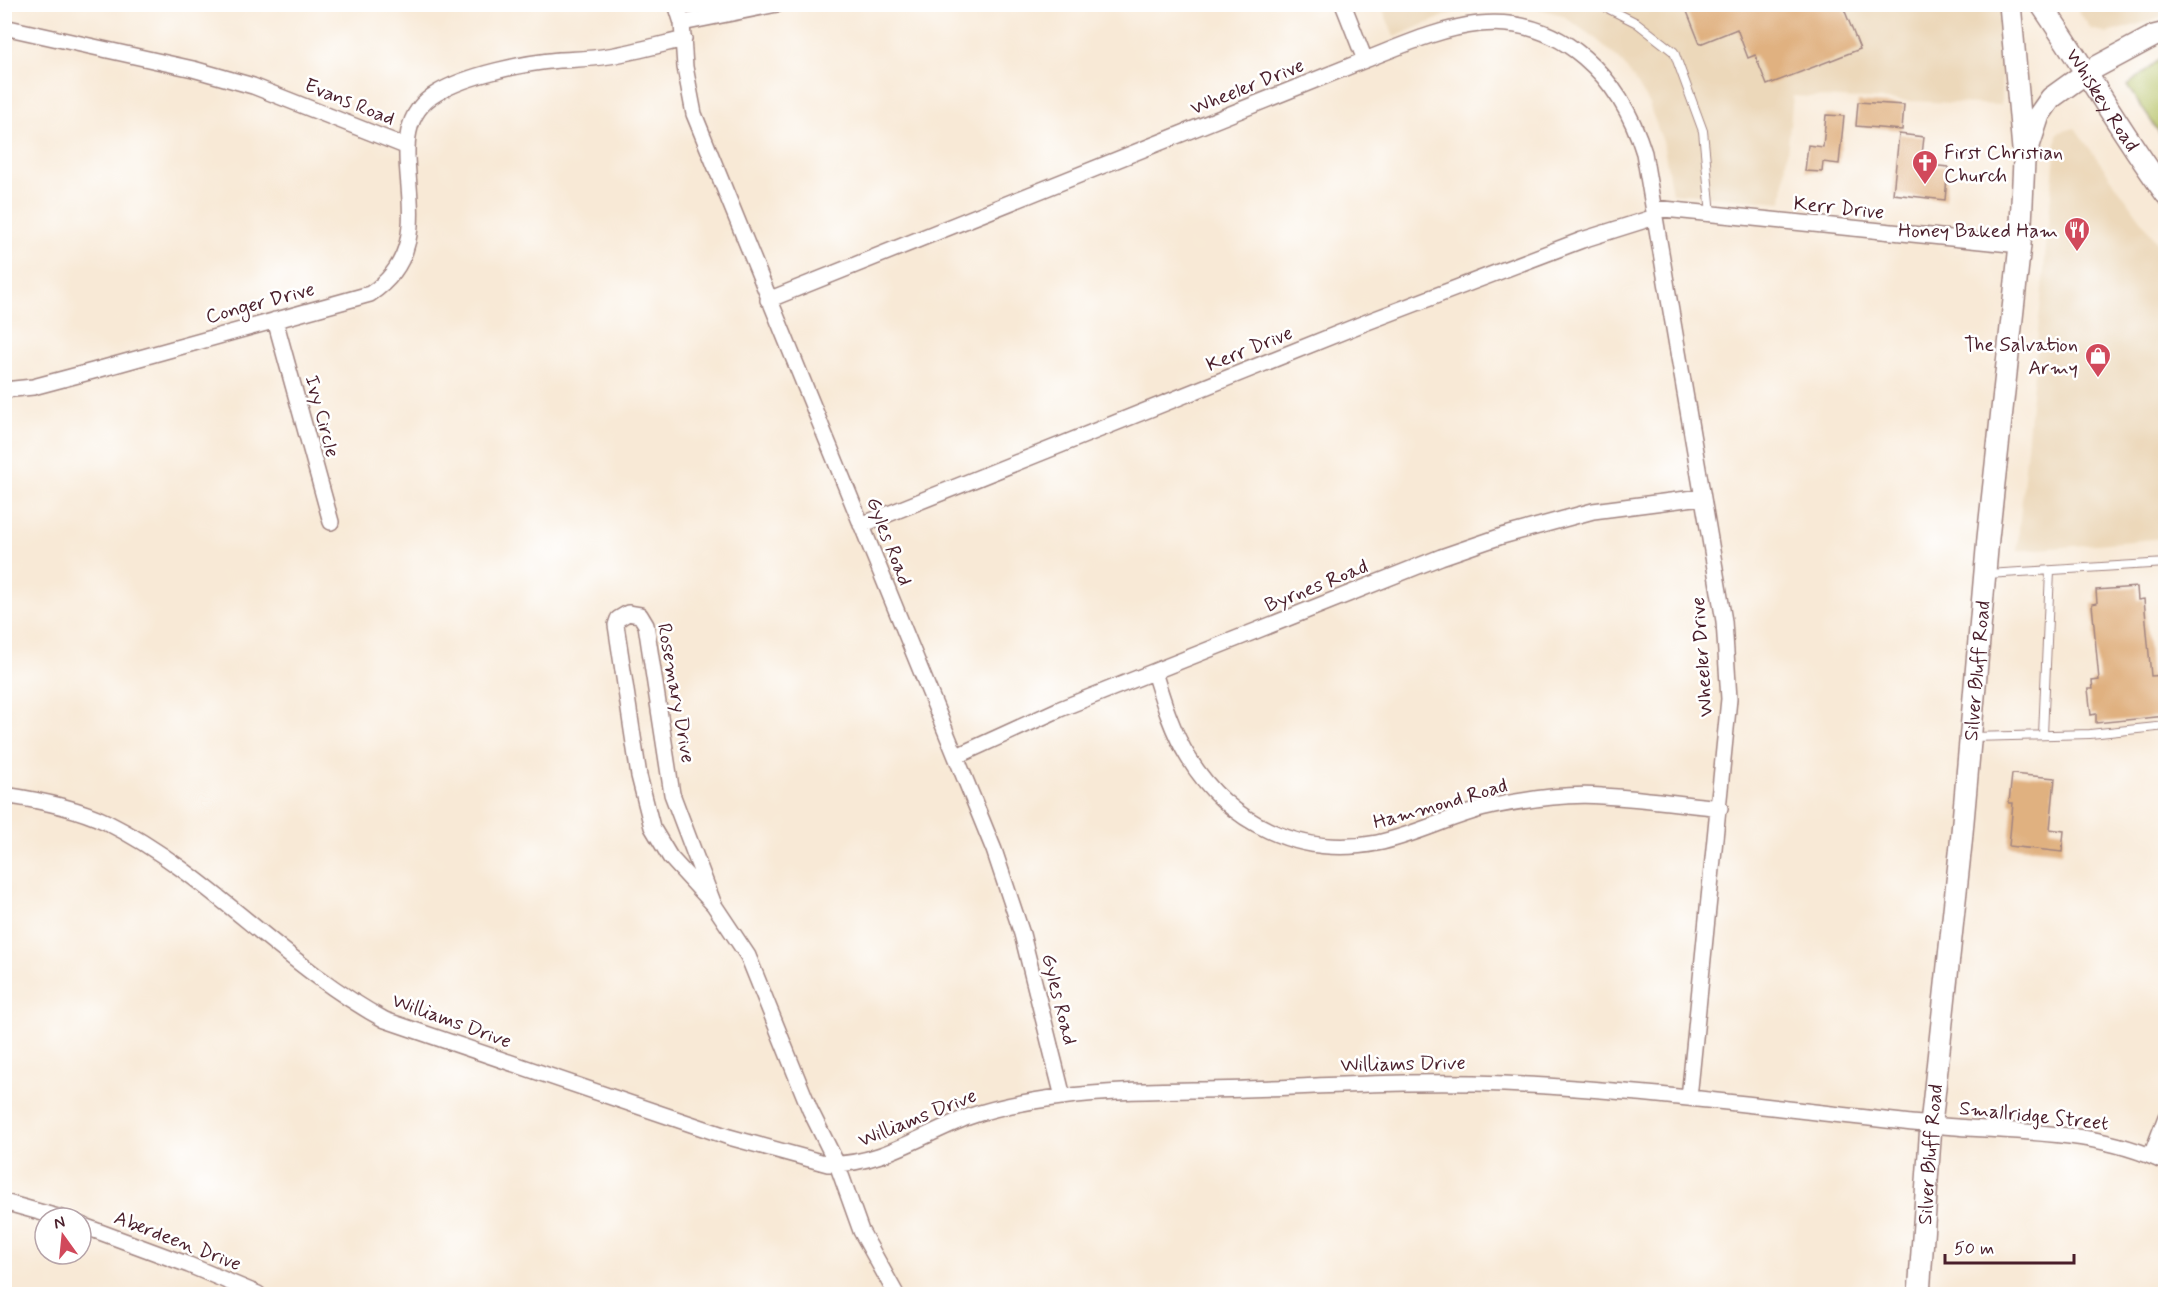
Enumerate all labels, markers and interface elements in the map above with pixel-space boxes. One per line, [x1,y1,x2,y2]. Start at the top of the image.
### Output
street label: Whiskey Road [2059,44,2145,157]
street label: Wheeler Drive [1187,52,1308,122]
street label: Evans Road [300,72,399,133]
place label: First Christian Church [1944,140,2063,190]
church icon: First Christian Church [1910,148,1940,186]
street label: Kerr Drive [1792,190,1885,227]
restaurant icon: Honey Baked Ham [2062,215,2092,253]
place label: Honey Baked Ham [1898,218,2058,245]
street label: Conger Drive [203,276,318,332]
street label: Kerr Drive [1202,320,1297,379]
place label: The Salvation Army [1964,332,2078,382]
shop icon: The Salvation Army [2083,341,2113,379]
street label: Ivy Circle [298,372,345,460]
street label: Gyles Road [859,493,918,590]
street label: Byrnes Road [1261,553,1372,619]
street label: Wheeler Drive [1685,596,1720,718]
street label: Silver Bluff Road [1958,599,1997,742]
street label: Rosemary Drive [650,621,701,765]
street label: Hammond Road [1370,772,1511,837]
street label: Gyles Road [1034,951,1083,1048]
street label: Williams Drive [388,987,515,1056]
street label: Williams Drive [1340,1050,1466,1079]
street label: Williams Drive [854,1082,981,1154]
street label: Silver Bluff Road [1912,1083,1950,1226]
street label: Smallridge Street [1958,1095,2110,1138]
street label: Aberdeen Drive [110,1205,245,1278]
north arrow [33,1206,93,1266]
text: N [52,1211,67,1234]
scale bar [1945,1227,2074,1265]
text: 50 m [1954,1237,1994,1261]

